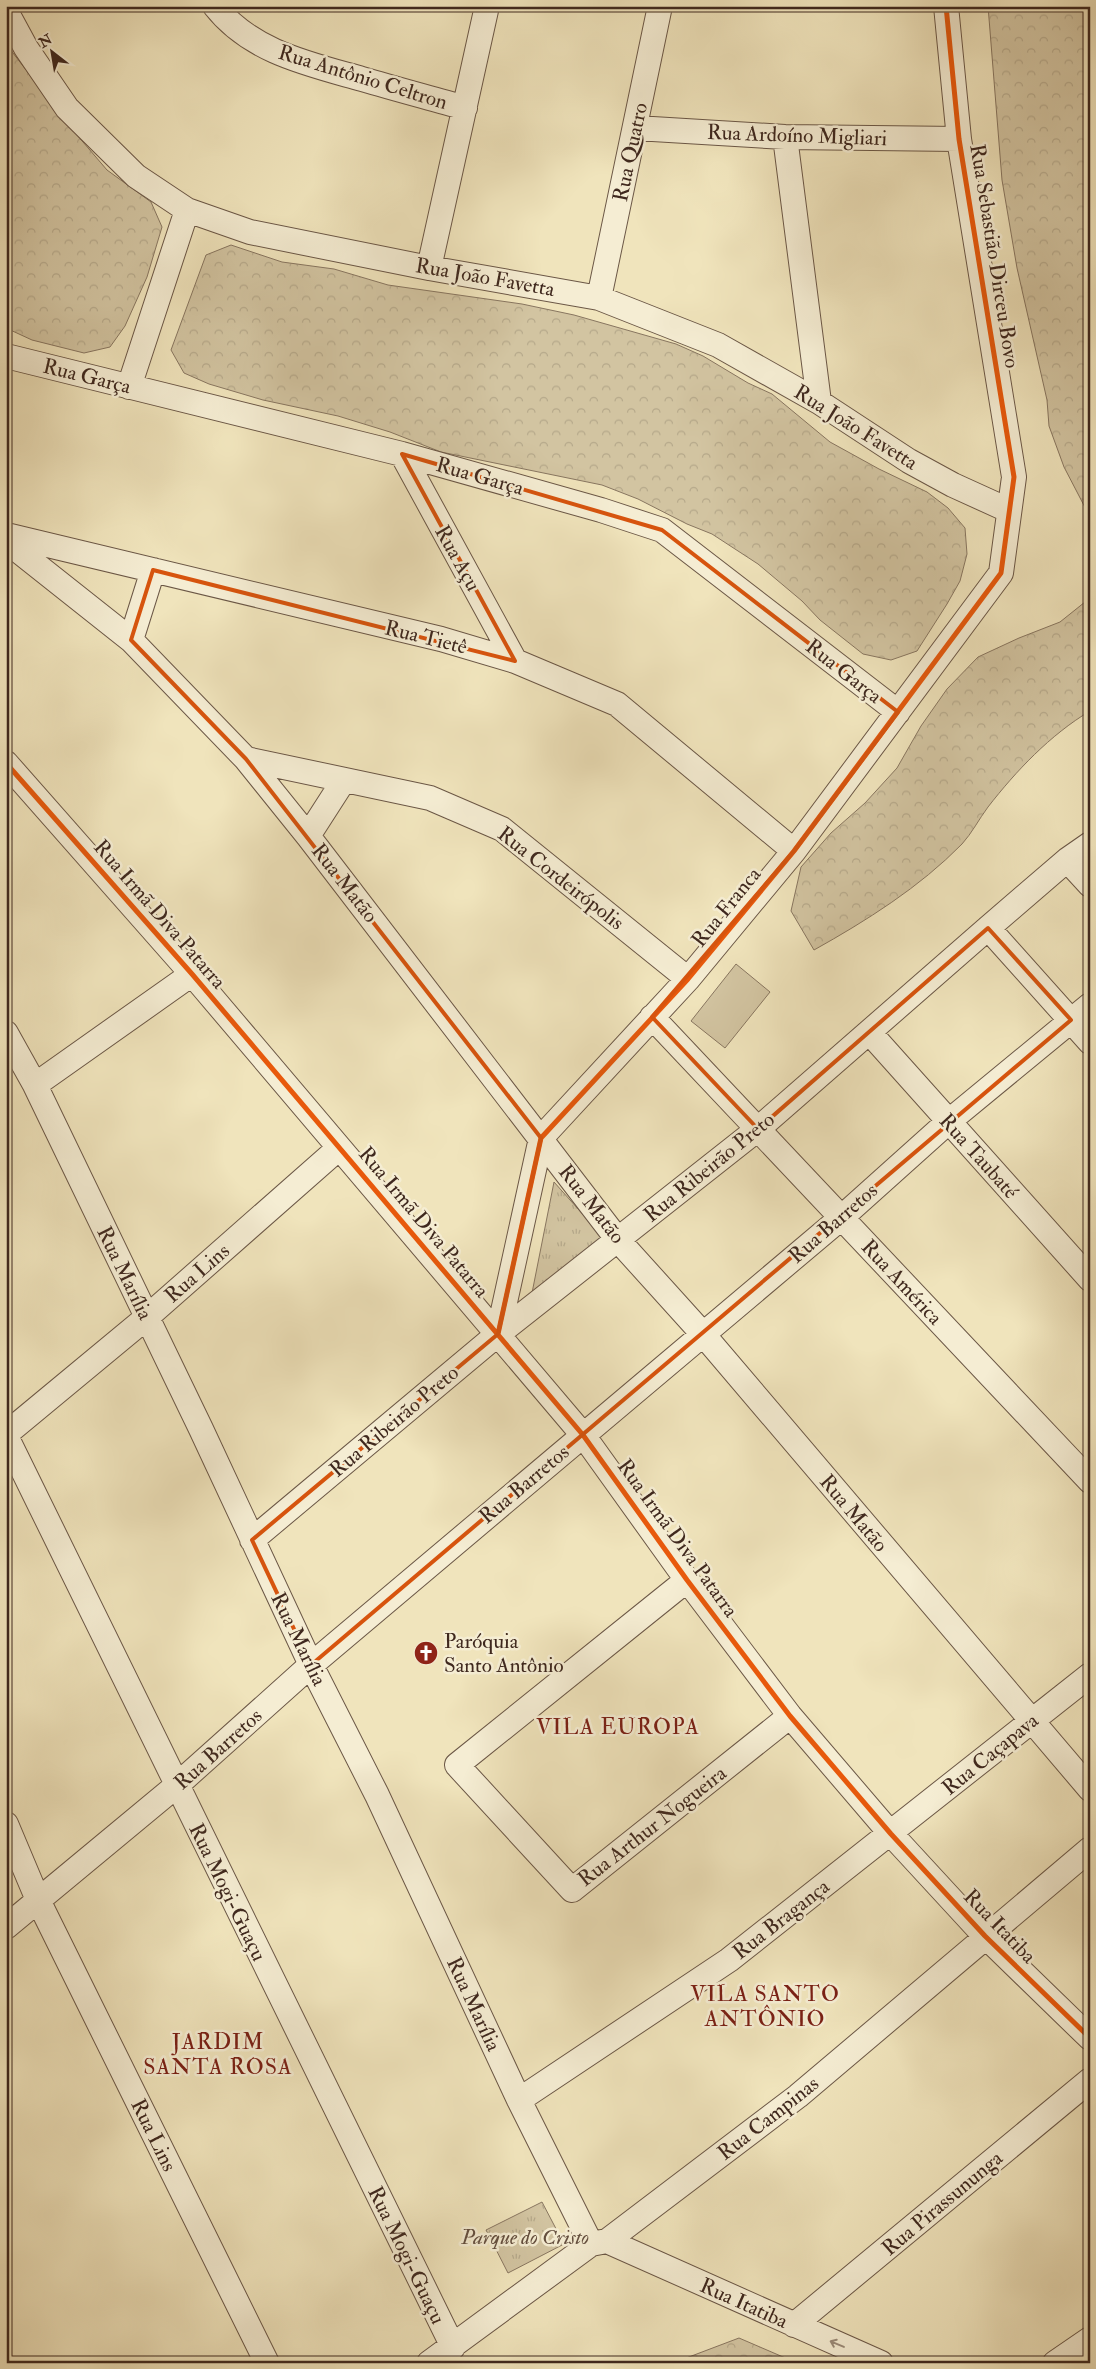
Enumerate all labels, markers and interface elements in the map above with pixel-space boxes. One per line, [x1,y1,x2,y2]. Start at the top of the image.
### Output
north arrow [28,28,78,78]
text: N [35,31,56,52]
street label: Rua Antônio Celtron [275,39,451,116]
street label: Rua Quatro [607,100,654,204]
street label: Rua Ardoíno Migliari [706,119,888,152]
street label: Rua Sebastião Dirceu Bovo [963,142,1026,370]
street label: Rua João Favetta [413,252,557,303]
street label: Rua Garça [40,353,134,401]
street label: Rua João Favetta [789,379,923,476]
street label: Rua Garça [433,451,527,502]
street label: Rua Açu [428,520,487,596]
street label: Rua Tietê [382,614,470,661]
street label: Rua Garça [800,633,888,710]
street label: Rua Cordeirópolis [492,821,629,936]
street label: Rua Irmã Diva Patarra [87,834,232,995]
street label: Rua Matão [305,838,384,928]
street label: Rua Franca [686,861,767,953]
street label: Rua Ribeirão Preto [638,1106,780,1228]
street label: Rua Taubaté [933,1108,1024,1205]
street label: Rua Irmã Diva Patarra [352,1141,495,1304]
street label: Rua Matão [552,1159,631,1249]
street label: Rua Barretos [783,1177,884,1270]
street label: Rua Marília [90,1222,159,1325]
street label: Rua América [855,1234,948,1331]
street label: Rua Lins [159,1238,235,1309]
street label: Rua Ribeirão Preto [324,1359,464,1483]
street label: Rua Barretos [474,1439,575,1530]
street label: Rua Irmã Diva Patarra [611,1454,744,1623]
street label: Rua Matão [813,1469,894,1558]
street label: Rua Marília [264,1588,333,1691]
place label: Paróquia Santo Antônio [444,1628,564,1679]
church icon: Paróquia Santo Antônio [413,1640,439,1666]
street label: Rua Barretos [169,1703,268,1796]
street label: Rua Caçapava [937,1707,1044,1801]
district label: VILA EUROPA [536,1713,700,1741]
street label: Rua Arthur Nogueira [573,1760,732,1893]
street label: Rua Mogi-Guaçu [183,1819,273,1966]
street label: Rua Bragança [727,1873,835,1966]
street label: Rua Itatiba [957,1883,1042,1970]
street label: Rua Marília [440,1953,507,2056]
district label: VILA SANTO ANTÔNIO [690,1980,840,2033]
district label: JARDIM SANTA ROSA [143,2028,293,2081]
street label: Rua Campinas [712,2070,825,2166]
street label: Rua Lins [124,2094,183,2176]
street label: Rua Pirassununga [876,2145,1009,2262]
street label: Rua Mogi-Guaçu [362,2182,452,2329]
park label: Parque do Cristo [460,2224,589,2251]
street label: Rua Itatiba [696,2272,792,2335]
one-way arrow [830,2338,845,2348]

